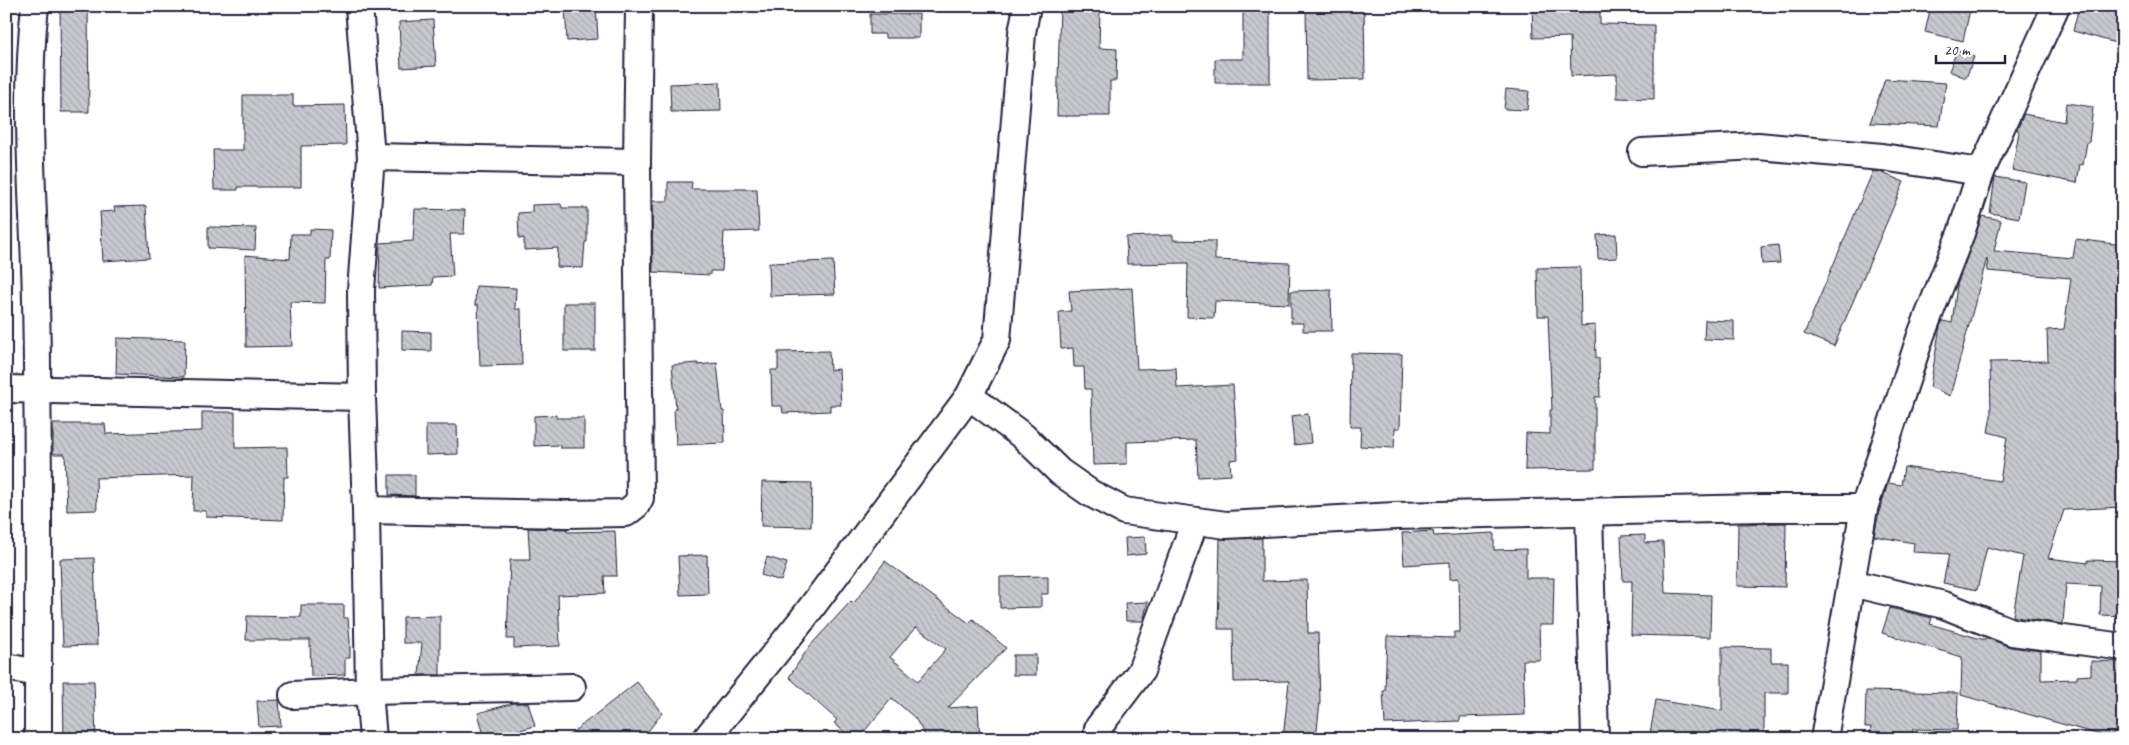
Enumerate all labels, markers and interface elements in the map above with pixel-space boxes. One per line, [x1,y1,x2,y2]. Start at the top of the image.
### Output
scale bar [1936,32,2005,64]
text: 20 m [1944,41,1971,60]

